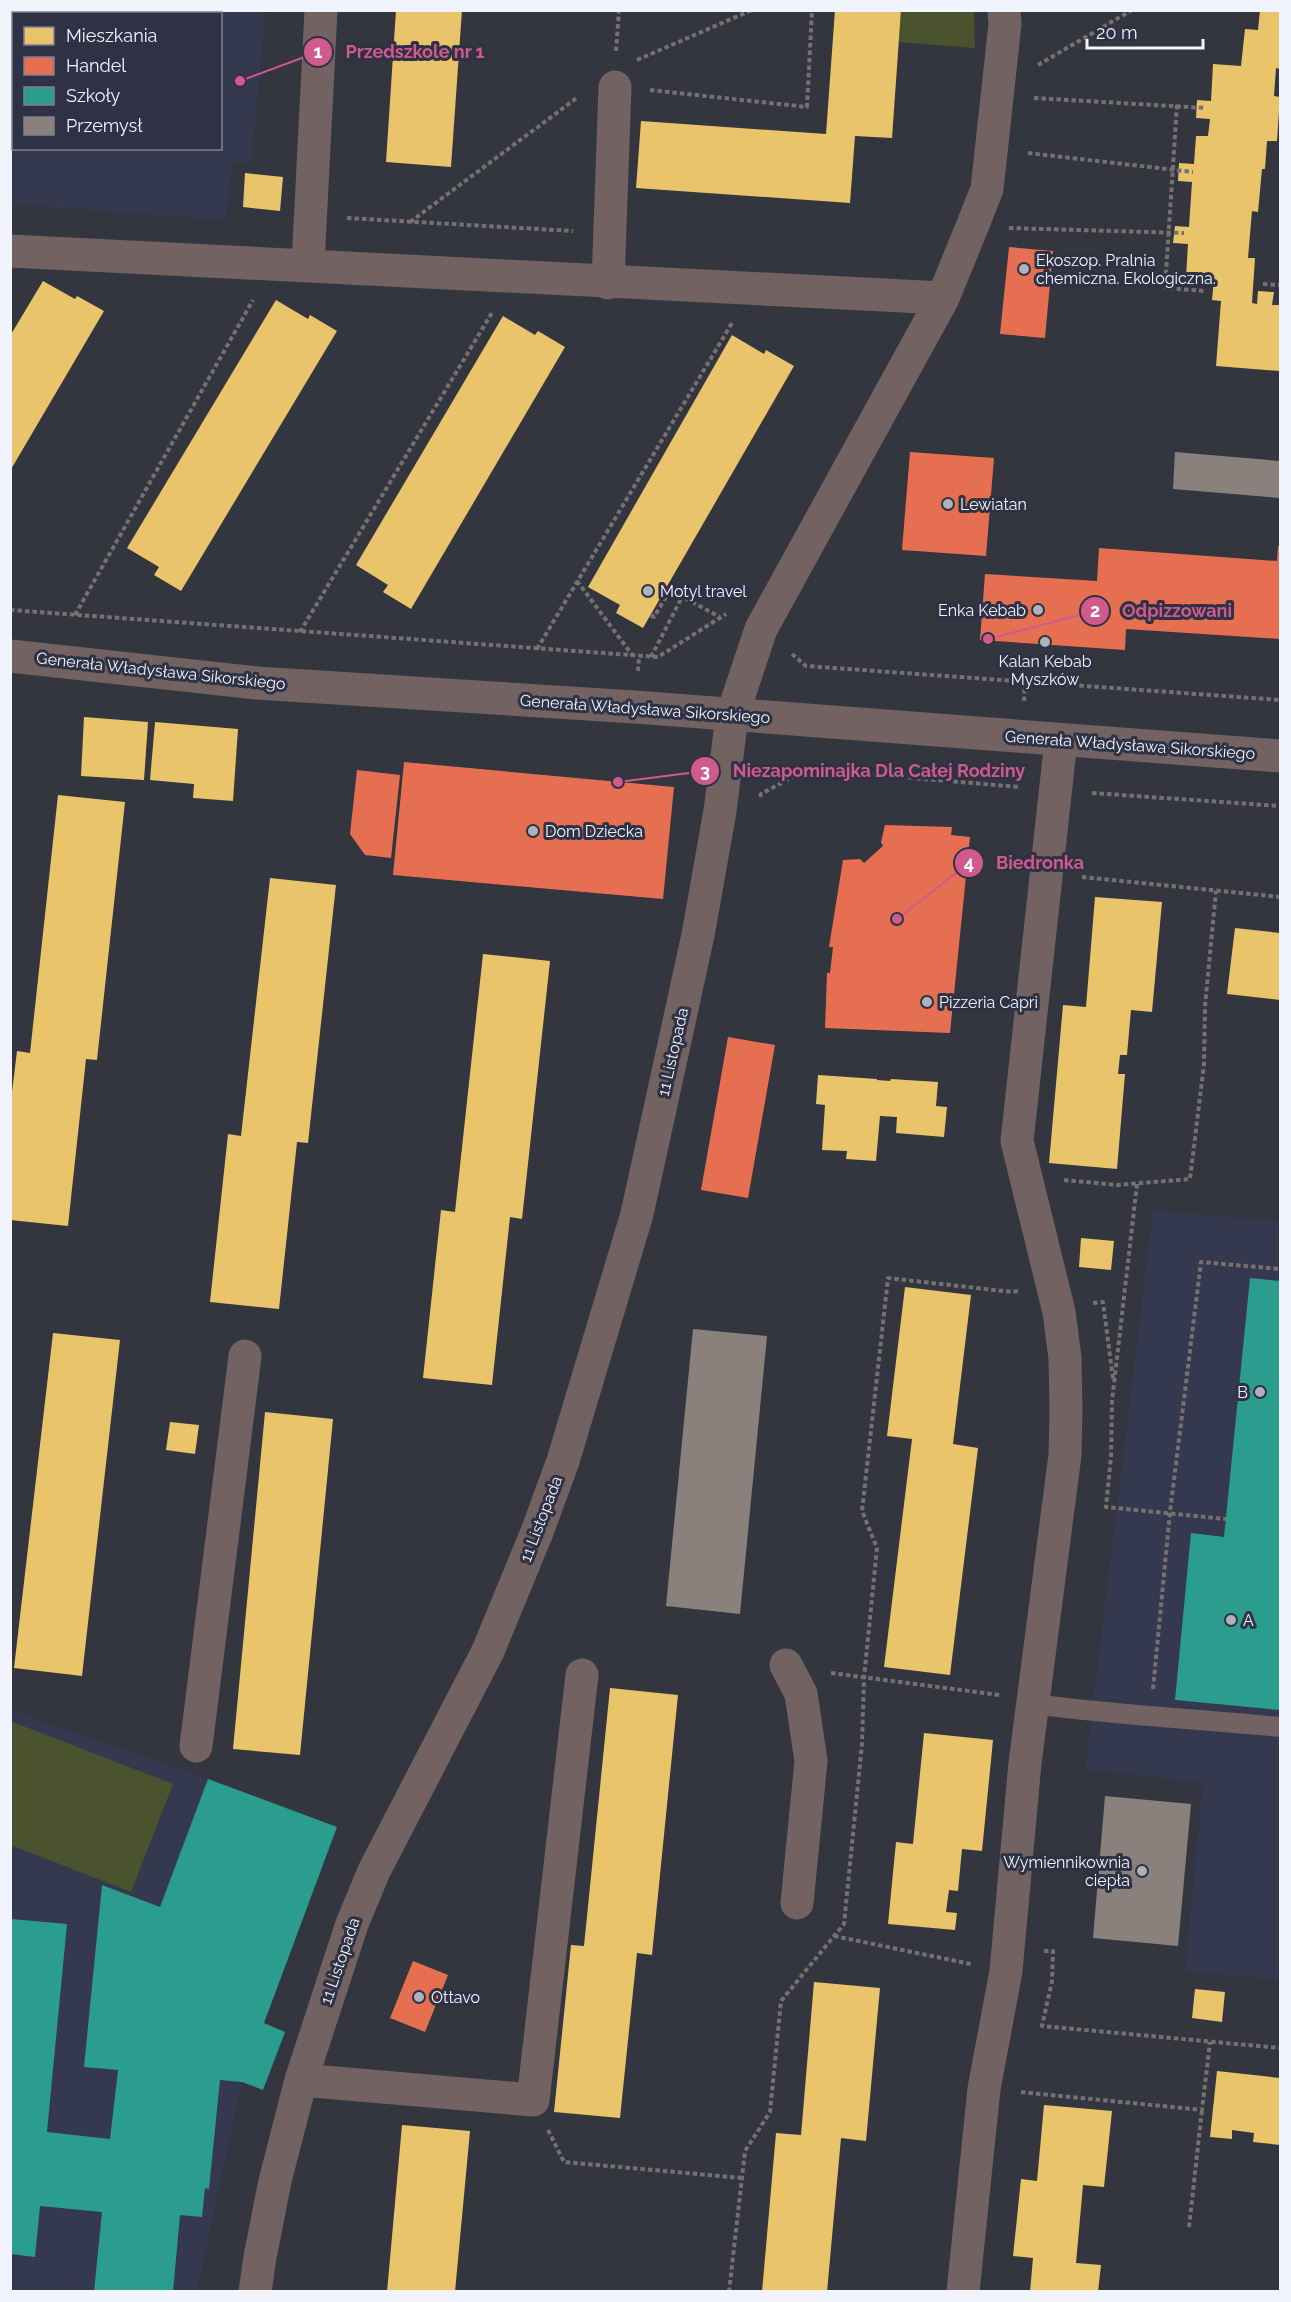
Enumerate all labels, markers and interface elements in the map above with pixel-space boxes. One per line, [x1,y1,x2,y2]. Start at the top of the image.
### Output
legend [12,12,222,150]
scale bar [1087,12,1202,50]
text: 20 m [1096,22,1138,43]
text: Mieszkania [66,25,157,46]
callout: Przedszkole nr 1 [303,34,497,70]
text: 1 [314,41,323,62]
text: Przedszkole nr 1 [346,41,485,62]
text: Handel [66,55,126,76]
text: Szkoły [66,85,121,106]
text: Przemysł [66,115,143,136]
place label: Ekoszop. Pralnia chemiczna. Ekologiczna. [1036,251,1216,288]
marker: Ekoszop. Pralnia chemiczna. Ekologiczna. [1017,262,1031,276]
place label: Lewiatan [960,495,1027,514]
marker: Lewiatan [941,497,955,511]
place label: Motyl travel [660,582,747,601]
marker: Motyl travel [641,584,655,598]
callout: Odpizzowani [1080,593,1244,629]
text: 2 [1090,600,1100,621]
text: Odpizzowani [1122,600,1232,621]
place label: Enka Kebab [938,601,1026,620]
marker: Enka Kebab [1031,603,1045,617]
marker: Kalan Kebab Myszków [1038,635,1052,649]
street label: Generała Władysława Sikorskiego [35,648,287,694]
place label: Kalan Kebab Myszków [998,652,1092,689]
street label: Generała Władysława Sikorskiego [519,691,771,727]
street label: Generała Władysława Sikorskiego [1004,727,1256,763]
callout: Niezapominajka Dla Całej Rodziny [690,753,1037,789]
text: 3 [700,760,710,781]
text: Niezapominajka Dla Całej Rodziny [733,760,1025,781]
place label: Dom Dziecka [545,822,643,841]
marker: Dom Dziecka [526,824,540,838]
callout: Biedronka [954,845,1097,881]
text: 4 [964,852,974,873]
text: Biedronka [996,852,1084,873]
place label: Pizzeria Capri [939,993,1038,1012]
marker: Pizzeria Capri [920,995,934,1009]
street label: 11 Listopada [654,1006,692,1098]
place label: B [1237,1383,1248,1402]
marker: B [1253,1385,1267,1399]
street label: 11 Listopada [516,1473,566,1565]
place label: A [1243,1611,1254,1630]
marker: A [1224,1613,1238,1627]
place label: Wymiennikownia ciepła [1003,1853,1130,1890]
marker: Wymiennikownia ciepła [1135,1864,1149,1878]
street label: 11 Listopada [316,1915,364,2007]
place label: Ottavo [431,1988,480,2007]
marker: Ottavo [412,1990,426,2004]

